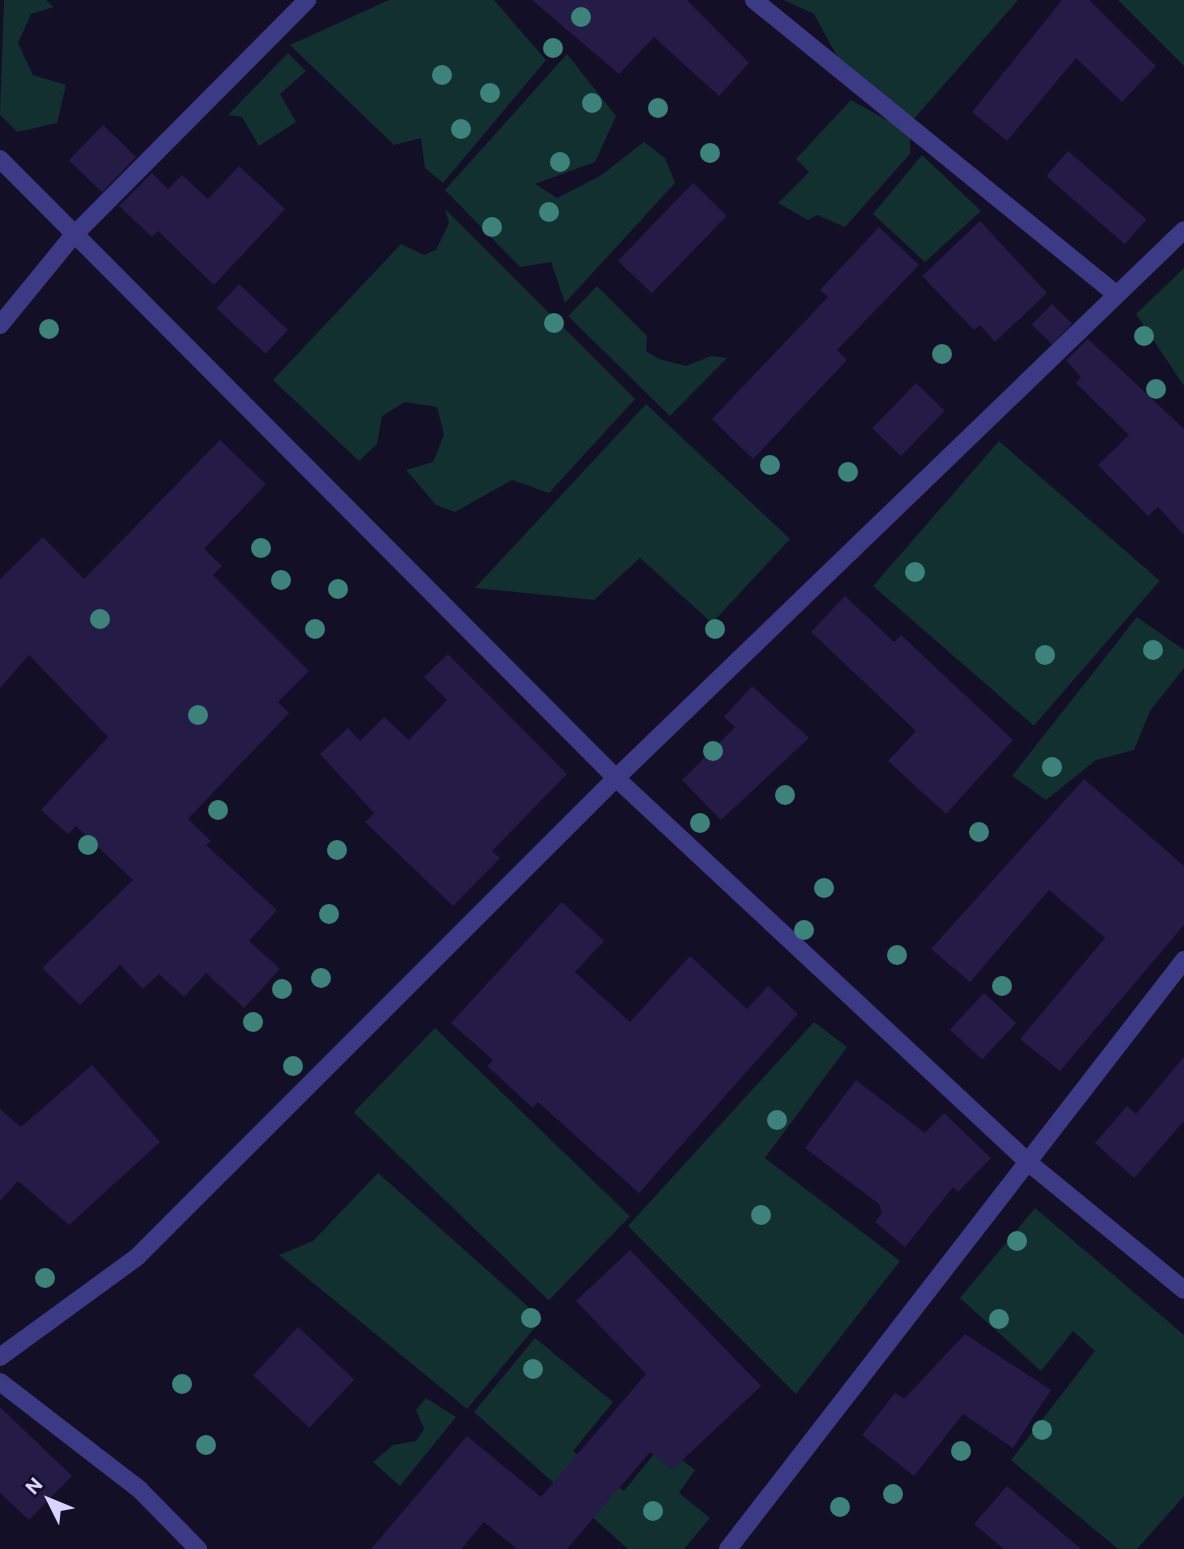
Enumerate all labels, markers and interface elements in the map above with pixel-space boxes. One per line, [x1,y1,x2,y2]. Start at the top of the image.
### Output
north arrow [14,1465,84,1535]
text: N [20,1472,47,1498]

